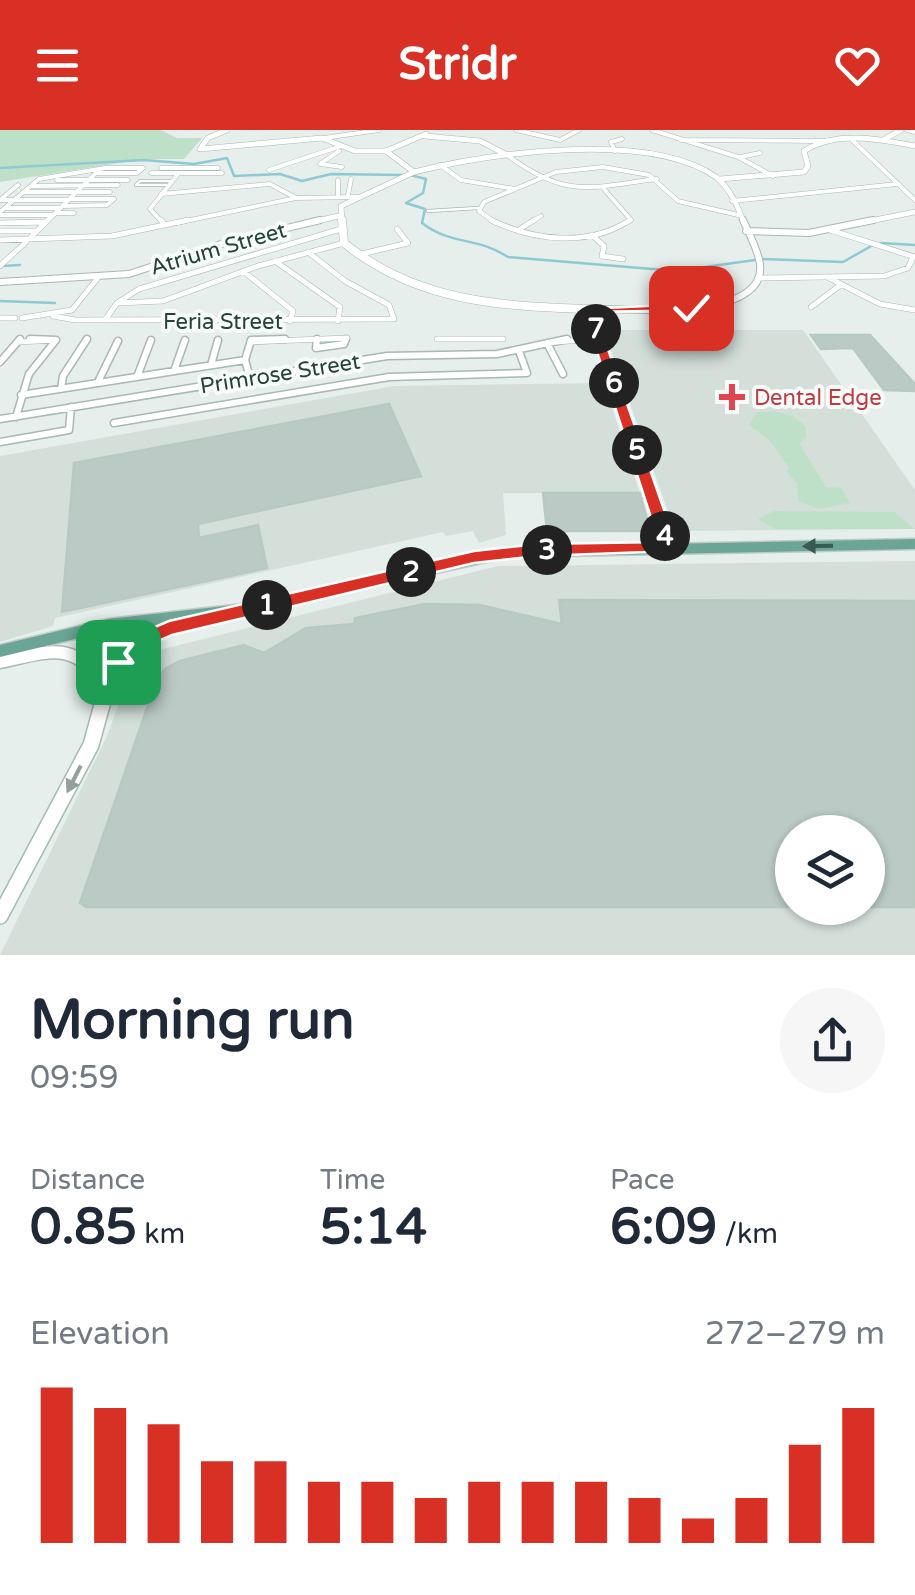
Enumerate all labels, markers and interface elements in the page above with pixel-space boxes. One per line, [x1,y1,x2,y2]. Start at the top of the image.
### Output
icon: menu [30,38,85,93]
text: Stridr [399,38,517,92]
icon: heart [830,38,885,93]
street label: Atrium Street [147,217,289,281]
pin [649,266,734,351]
icon: check [664,281,719,336]
pin: 7 [571,304,621,354]
street label: Feria Street [163,309,283,335]
text: 7 [587,312,605,346]
street label: Primrose Street [198,348,362,399]
pin: 6 [589,358,639,408]
text: 6 [605,366,623,400]
marker: Dental Edge [719,384,745,410]
place label: Dental Edge [754,385,882,411]
pin: 5 [612,425,662,475]
text: 5 [628,433,646,467]
pin: 4 [640,511,690,561]
text: 4 [656,519,674,553]
pin: 3 [522,525,572,575]
text: 3 [538,533,556,567]
one-way arrow [801,538,833,554]
pin: 2 [386,547,436,597]
text: 2 [402,555,420,589]
pin: 1 [242,580,292,630]
text: 1 [258,588,276,622]
pin [76,620,161,705]
icon: arrive [91,635,146,690]
one-way arrow [66,764,83,793]
map controls [775,815,885,925]
button: layers [775,815,885,925]
text: Morning run [30,988,355,1054]
button: share [780,988,885,1093]
text: 09:59 [30,1059,119,1097]
text: Distance [30,1163,145,1197]
text: Time [320,1163,385,1197]
text: Pace [610,1163,674,1197]
text: 0.85 [30,1197,137,1257]
text: 5:14 [320,1197,427,1257]
text: 6:09 [610,1197,717,1257]
text: km [137,1217,185,1251]
text: /km [717,1217,778,1251]
text: Elevation [30,1315,170,1353]
text: 272–279 m [705,1315,885,1353]

